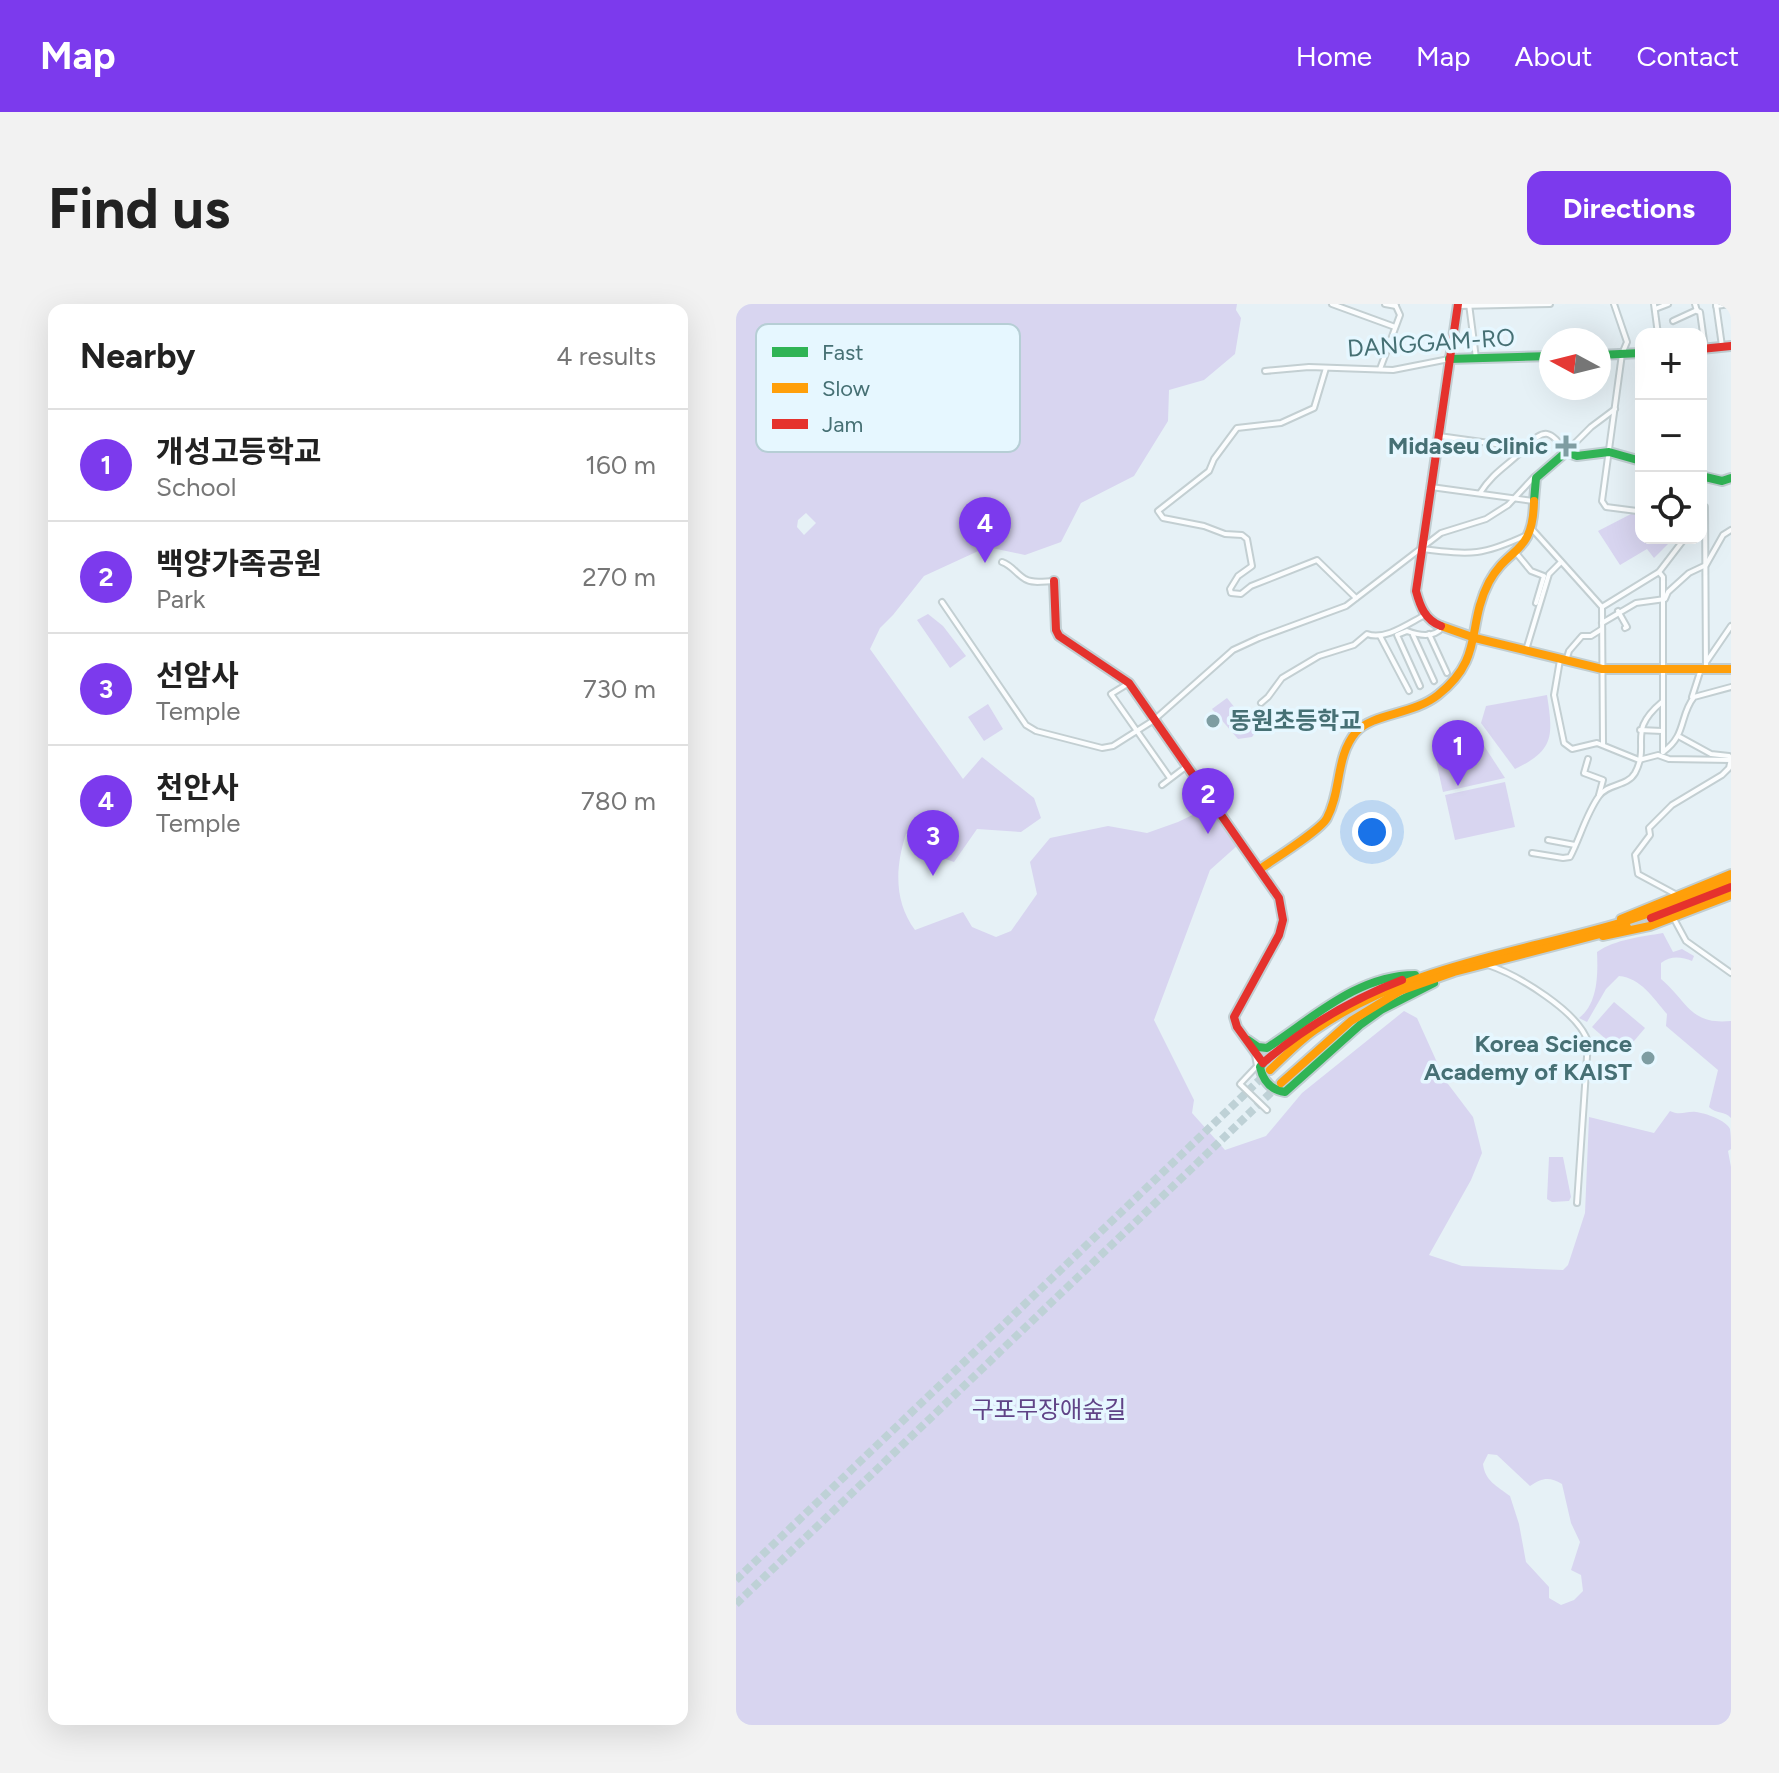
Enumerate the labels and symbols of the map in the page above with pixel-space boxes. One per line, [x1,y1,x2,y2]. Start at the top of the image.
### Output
street label: DANGGAM-RO [1346,322,1516,363]
legend [756,324,1020,452]
north arrow [1539,328,1611,400]
text: Fast [822,339,864,366]
text: Slow [822,375,871,402]
text: Jam [822,411,863,438]
place label: Midaseu Clinic [1388,431,1548,460]
marker: Midaseu Clinic [1555,435,1577,457]
pin: 4 [959,497,1011,563]
place label: 동원초등학교 [1229,706,1361,735]
marker: 동원초등학교 [1204,712,1222,730]
pin: 1 [1432,720,1484,786]
pin: 2 [1182,768,1234,834]
pin: 3 [907,810,959,876]
your location [1352,812,1392,852]
place label: Korea Science Academy of KAIST [1424,1029,1632,1086]
marker: Korea Science Academy of KAIST [1639,1049,1657,1067]
park label: 구포무장애숲길 [972,1395,1126,1424]

